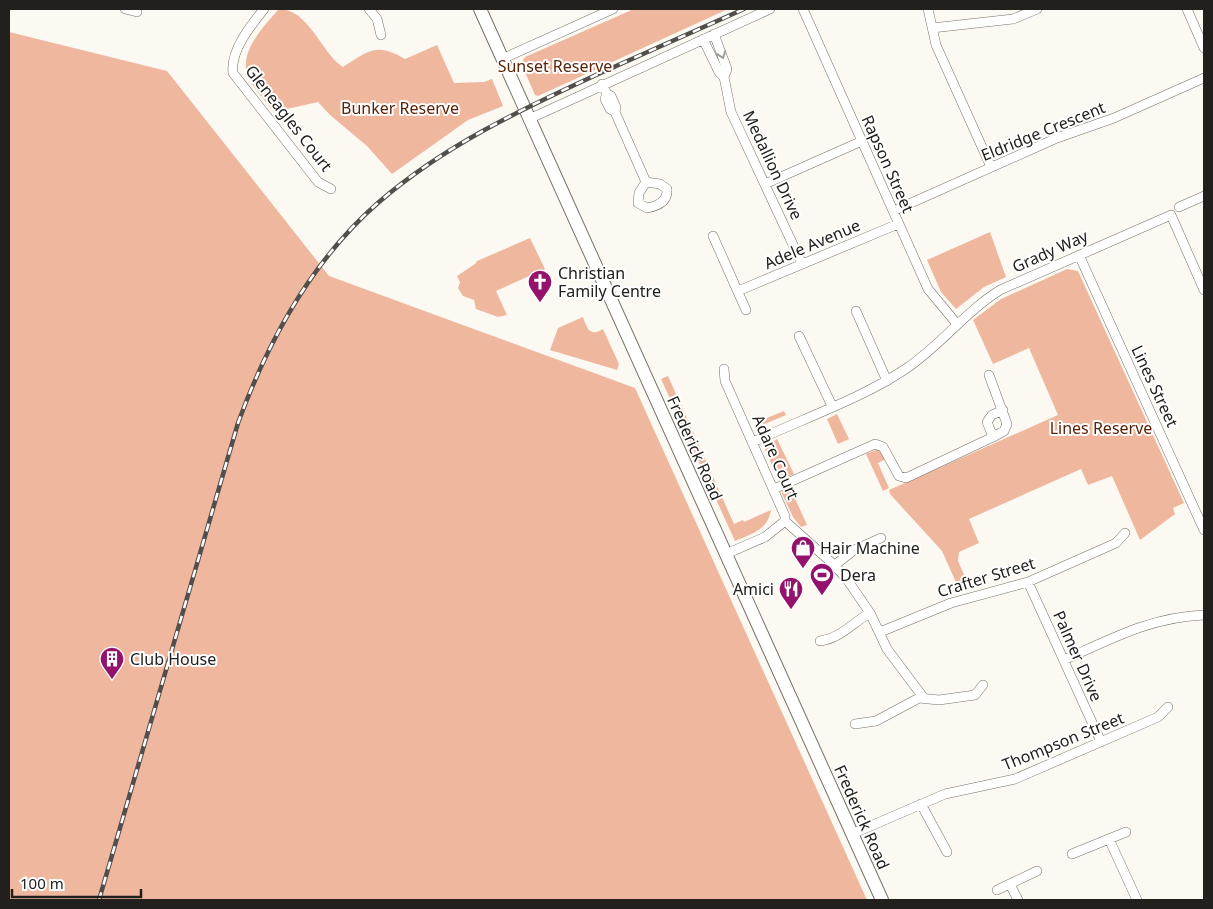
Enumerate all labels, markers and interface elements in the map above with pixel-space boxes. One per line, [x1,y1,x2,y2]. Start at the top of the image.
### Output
one-way arrow [716,51,726,59]
park label: Sunset Reserve [498,55,612,77]
street label: Gleneagles Court [240,60,338,176]
street label: Eldridge Crescent [978,96,1108,166]
park label: Bunker Reserve [341,97,459,119]
street label: Medallion Drive [738,107,808,223]
street label: Rapson Street [857,112,919,217]
street label: Adele Avenue [760,214,864,274]
street label: Grady Way [1009,224,1092,277]
place label: Christian Family Centre [558,262,661,302]
church icon: Christian Family Centre [527,269,553,303]
street label: Lines Street [1126,342,1184,431]
street label: Frederick Road [662,392,728,504]
street label: Adare Court [748,411,805,503]
park label: Lines Reserve [1050,417,1152,439]
shop icon: Hair Machine [790,535,816,569]
place label: Hair Machine [820,537,920,559]
street label: Crafter Street [934,552,1038,602]
sports icon: Dera [809,562,835,596]
place label: Dera [840,564,876,586]
restaurant icon: Amici [778,576,804,610]
place label: Amici [733,578,774,600]
street label: Palmer Drive [1048,607,1108,705]
building icon: Club House [99,646,125,680]
place label: Club House [130,648,216,670]
street label: Thompson Street [999,706,1127,775]
street label: Frederick Road [829,761,895,873]
scale bar [12,866,141,898]
text: 100 m [20,873,64,893]

